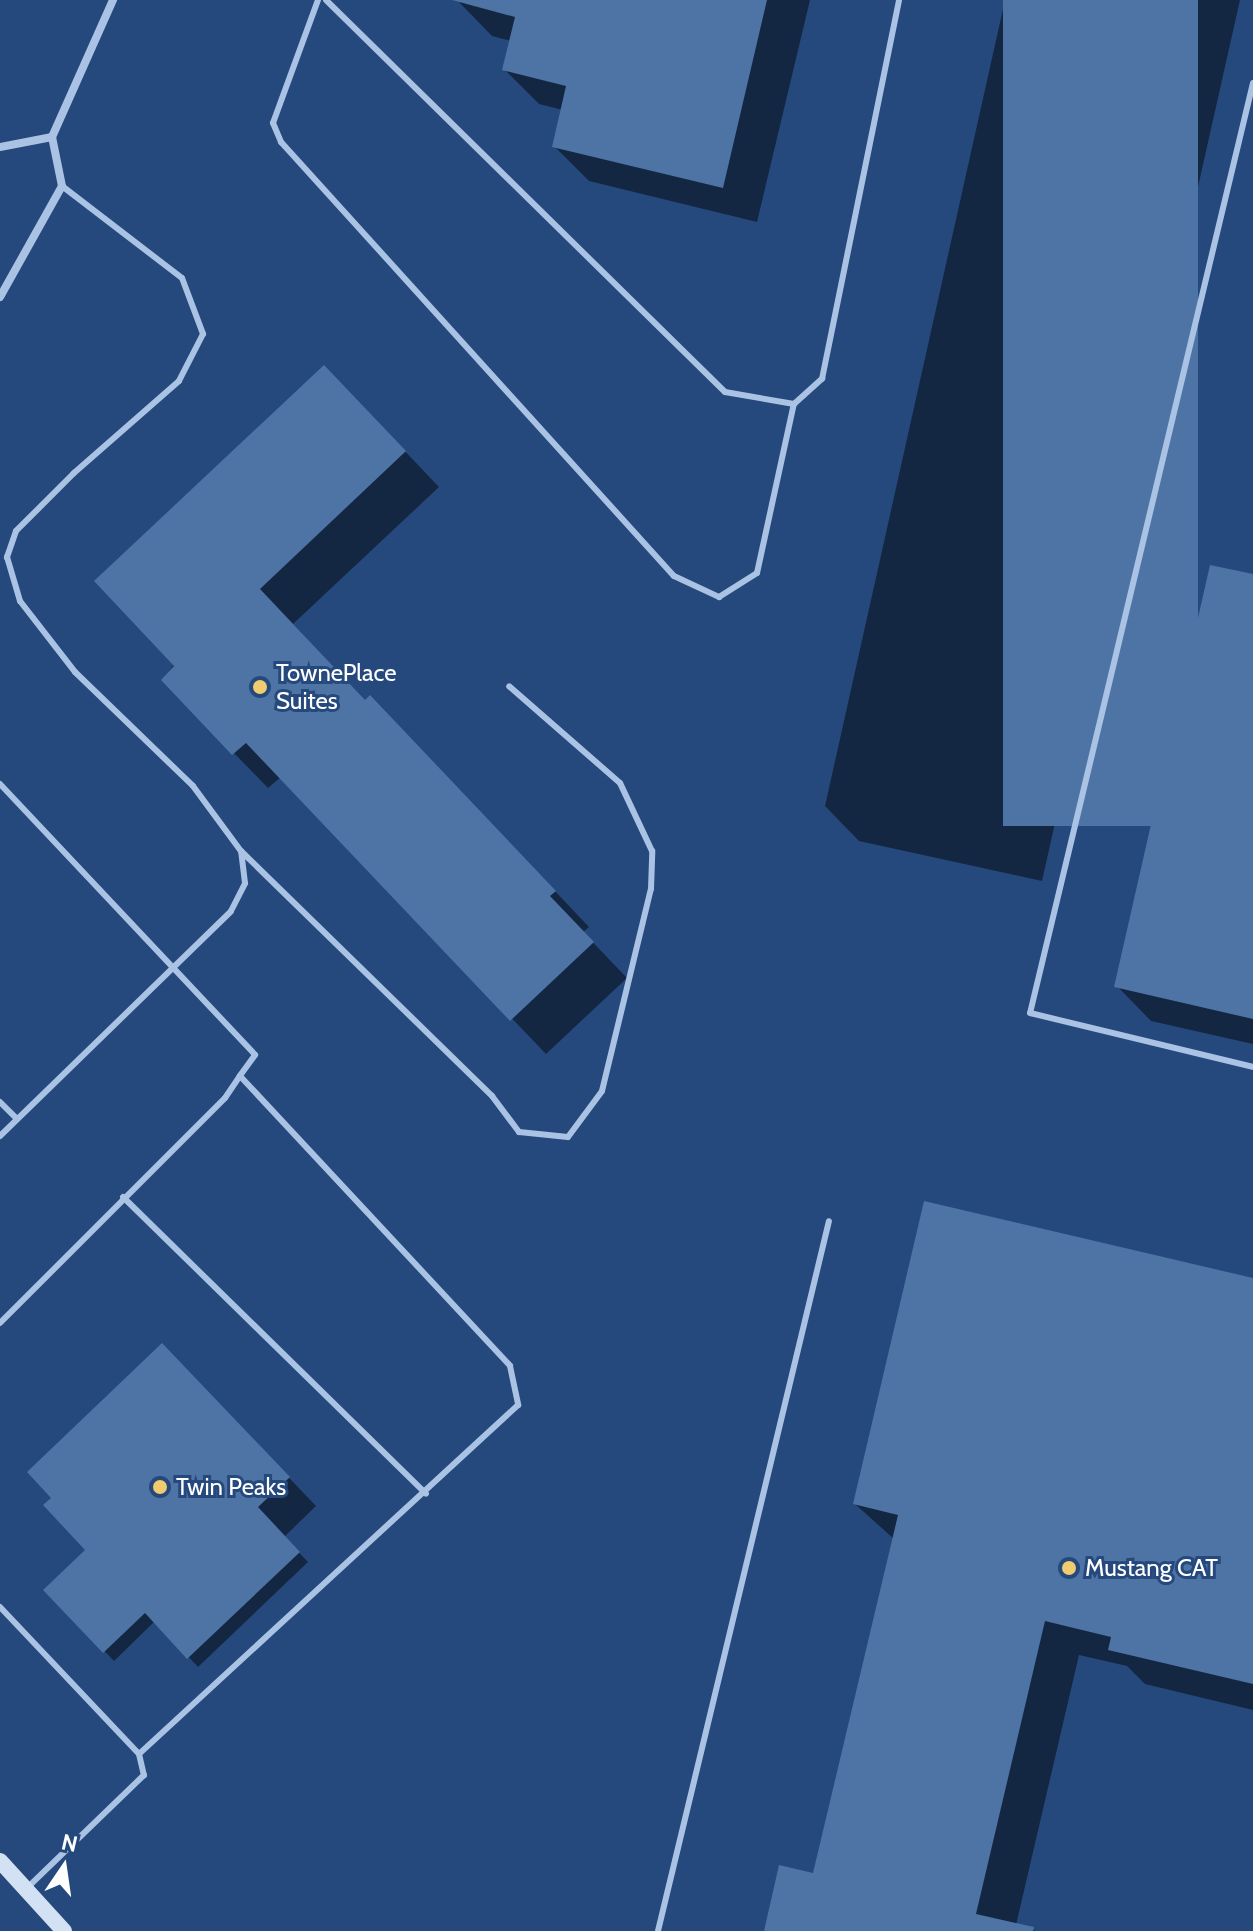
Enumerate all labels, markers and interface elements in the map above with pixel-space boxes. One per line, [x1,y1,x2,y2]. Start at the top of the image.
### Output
place label: TownePlace Suites [276,659,397,715]
marker: TownePlace Suites [251,678,269,696]
place label: Twin Peaks [176,1473,286,1501]
marker: Twin Peaks [151,1478,169,1496]
place label: Mustang CAT [1085,1554,1218,1582]
marker: Mustang CAT [1060,1559,1078,1577]
north arrow [24,1827,104,1907]
text: N [59,1828,80,1858]

